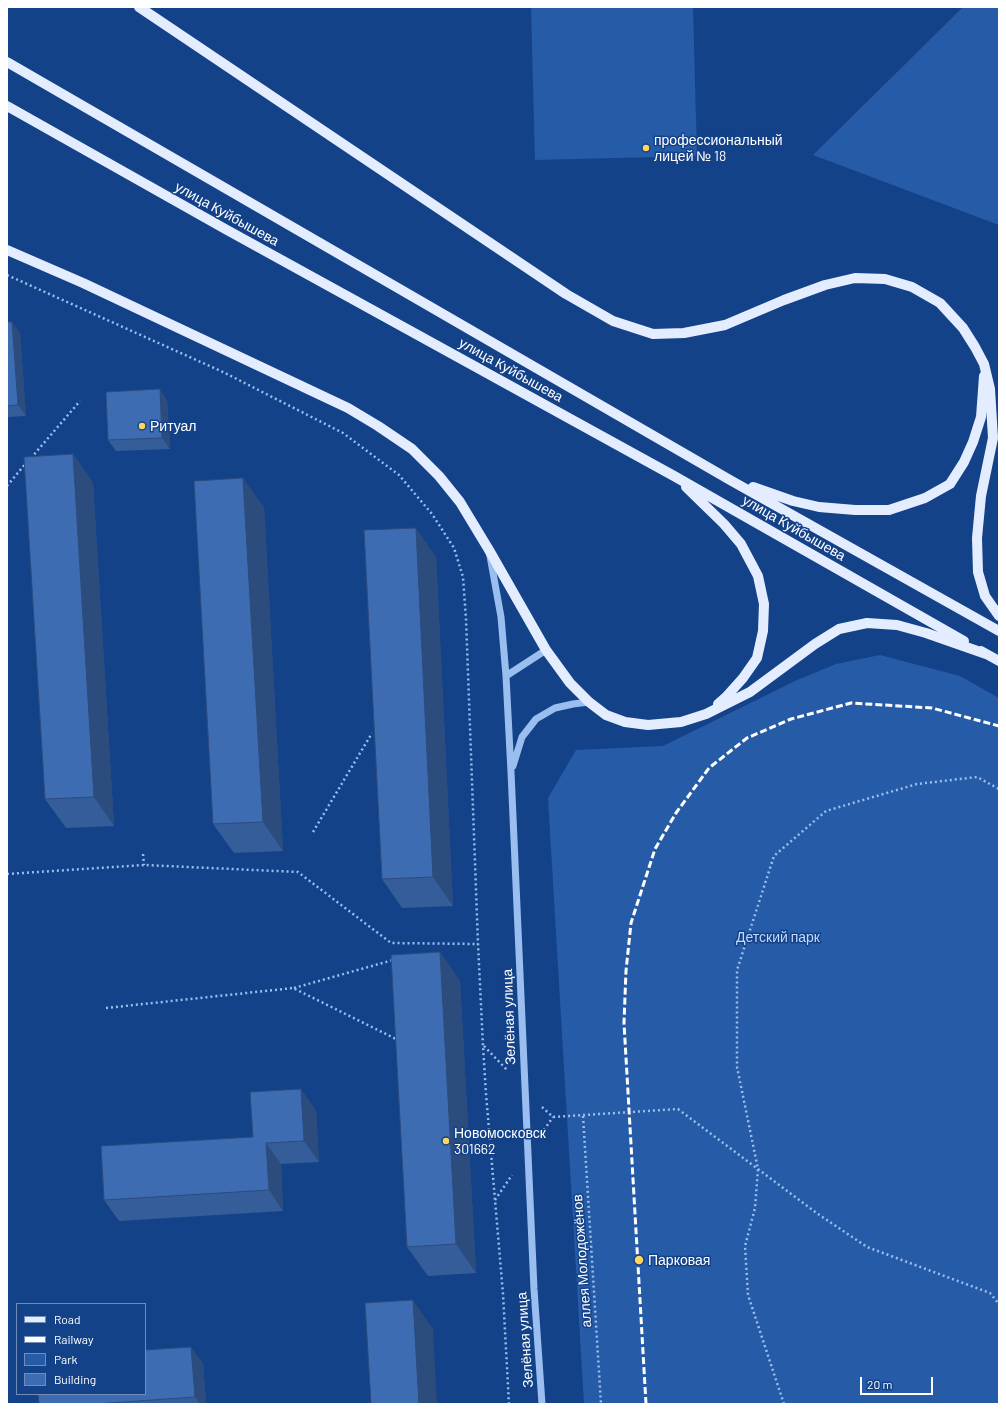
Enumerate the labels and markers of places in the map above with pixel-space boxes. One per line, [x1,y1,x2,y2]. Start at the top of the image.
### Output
place label: профессиональный лицей № 18 [654,132,783,164]
marker: профессиональный лицей № 18 [641,143,651,153]
place label: Ритуал [150,418,197,434]
marker: Ритуал [137,421,147,431]
place label: Новомосковск 301662 [454,1125,546,1158]
marker: Новомосковск 301662 [441,1136,451,1146]
place label: Парковая [648,1252,710,1268]
marker: Парковая [633,1254,645,1266]

